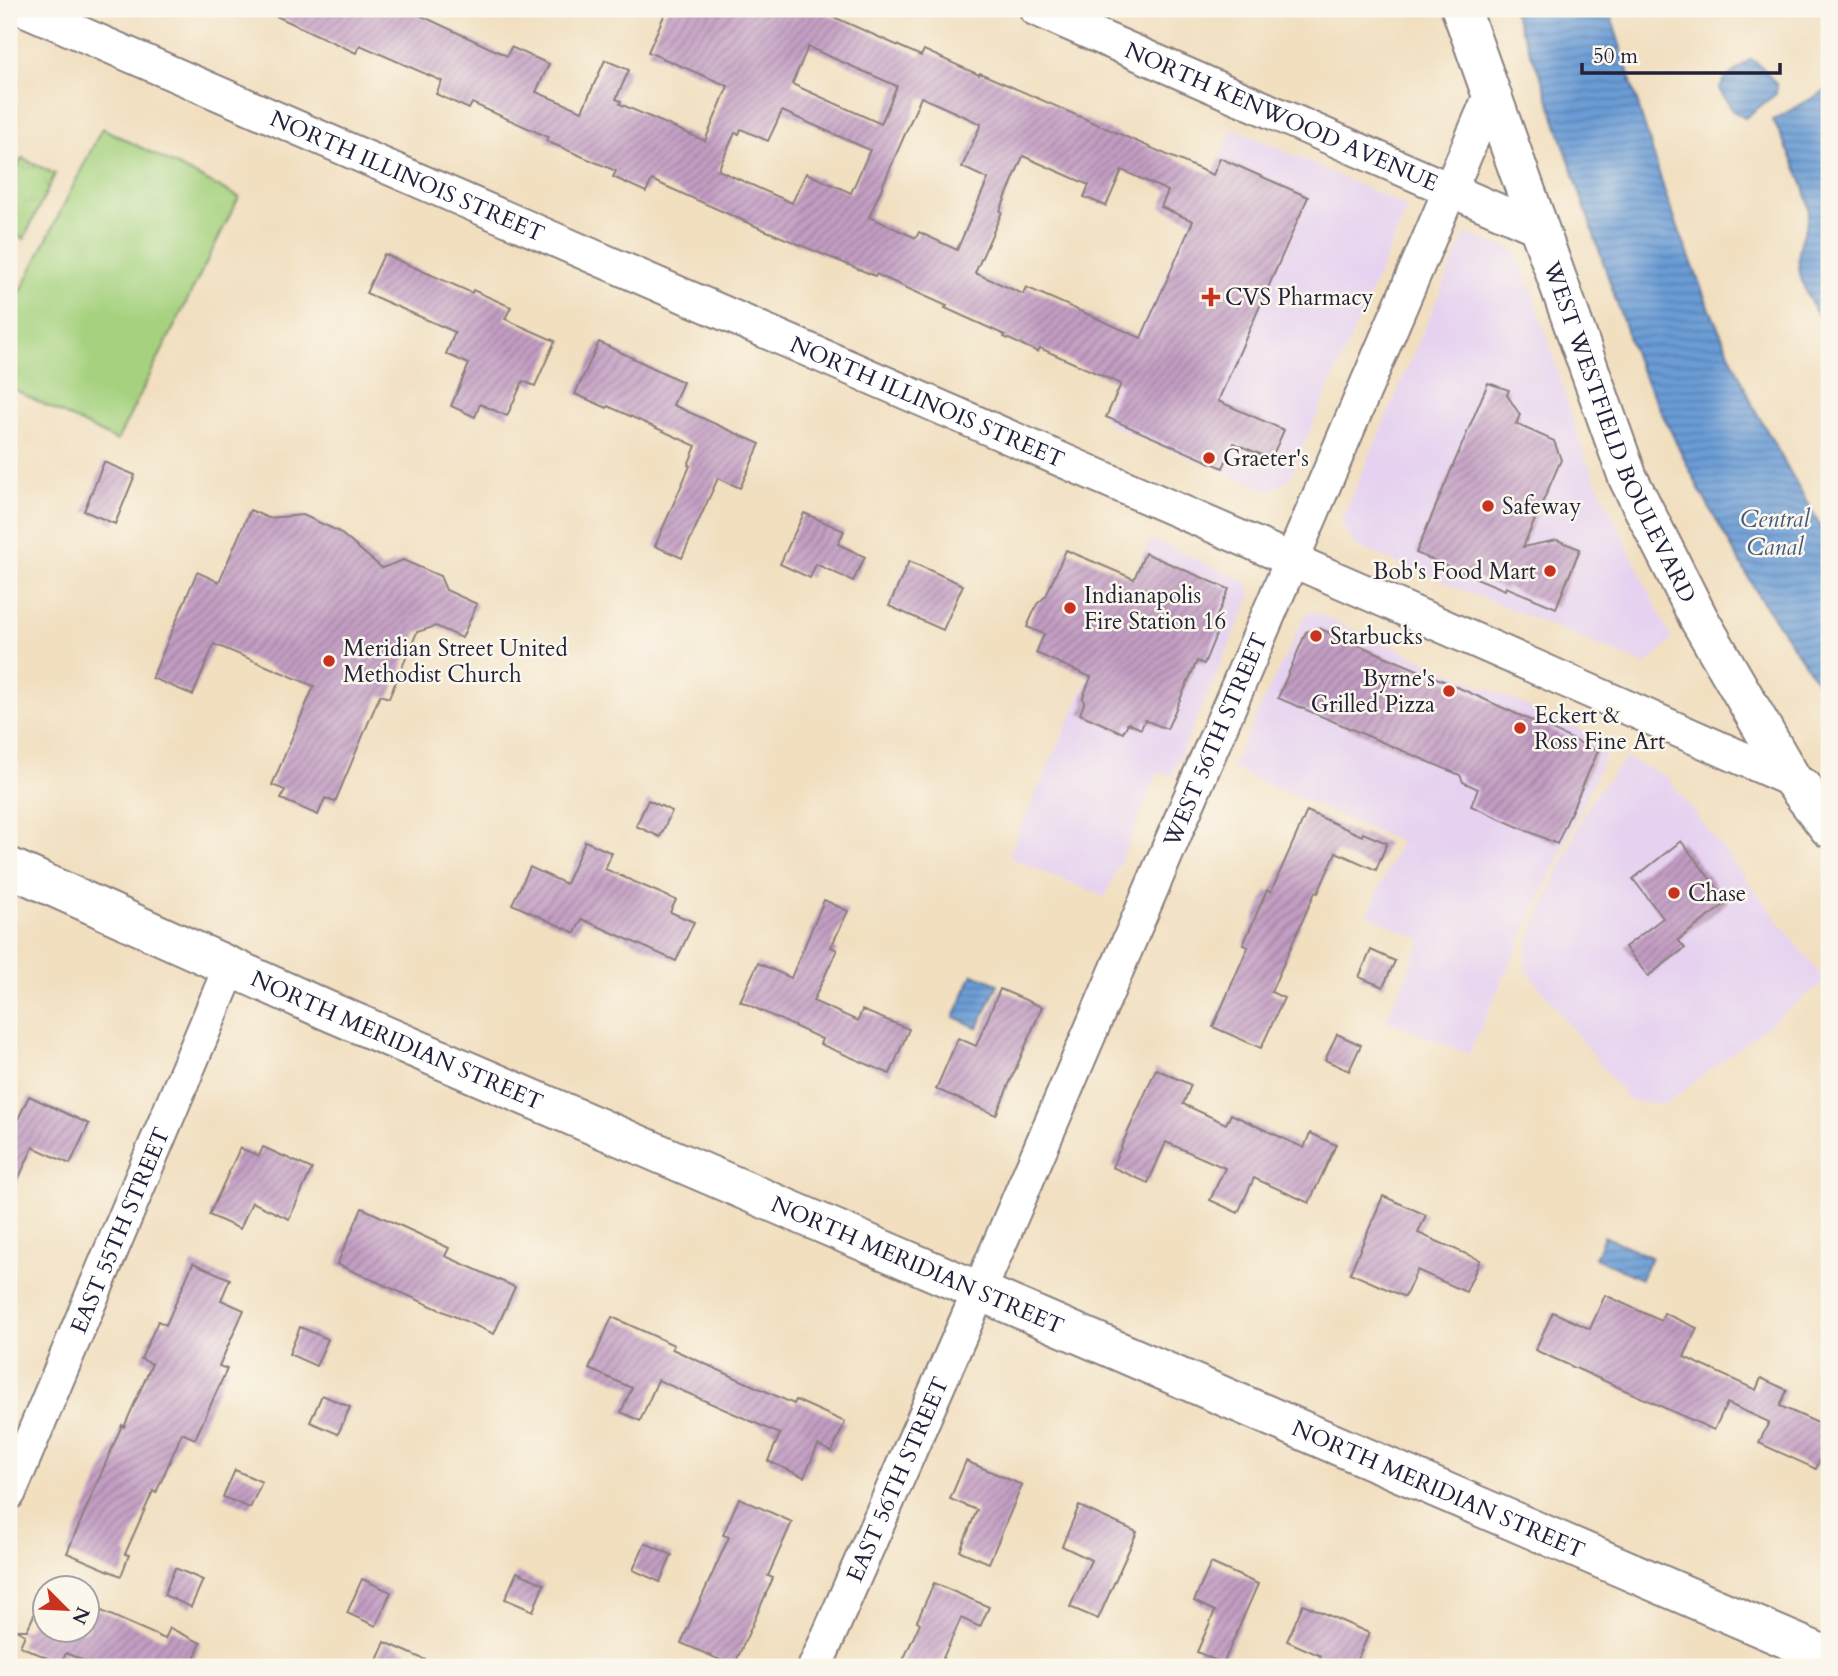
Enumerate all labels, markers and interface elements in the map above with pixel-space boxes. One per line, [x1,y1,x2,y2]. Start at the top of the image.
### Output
scale bar [1582,32,1780,76]
street label: NORTH KENWOOD AVENUE [1120,34,1443,198]
text: 50 m [1593,42,1638,71]
street label: NORTH ILLINOIS STREET [265,102,549,249]
street label: WEST WESTFIELD BOULEVARD [1536,256,1704,608]
place label: CVS Pharmacy [1225,282,1374,313]
marker: CVS Pharmacy [1203,289,1219,305]
street label: NORTH ILLINOIS STREET [785,328,1069,475]
place label: Graeter's [1223,443,1309,474]
marker: Graeter's [1201,450,1217,466]
place label: Safeway [1502,491,1581,522]
marker: Safeway [1480,498,1496,514]
water label: Central Canal [1740,503,1811,564]
place label: Bob's Food Mart [1373,556,1536,587]
marker: Bob's Food Mart [1542,563,1558,579]
place label: Indianapolis Fire Station 16 [1084,580,1226,637]
marker: Indianapolis Fire Station 16 [1062,600,1078,616]
place label: Starbucks [1330,621,1423,652]
street label: WEST 56TH STREET [1155,628,1275,852]
marker: Starbucks [1308,628,1324,644]
place label: Meridian Street United Methodist Church [343,633,568,690]
marker: Meridian Street United Methodist Church [321,653,337,669]
place label: Byrne's Grilled Pizza [1311,663,1435,720]
marker: Byrne's Grilled Pizza [1441,683,1457,699]
place label: Eckert & Ross Fine Art [1534,700,1665,757]
marker: Eckert & Ross Fine Art [1512,720,1528,736]
place label: Chase [1688,878,1746,909]
marker: Chase [1666,885,1682,901]
street label: NORTH MERIDIAN STREET [246,963,548,1117]
street label: EAST 55TH STREET [62,1123,177,1338]
street label: NORTH MERIDIAN STREET [767,1188,1069,1341]
street label: EAST 56TH STREET [839,1372,956,1586]
street label: NORTH MERIDIAN STREET [1287,1412,1590,1566]
north arrow [32,1574,102,1644]
text: N [65,1603,96,1629]

